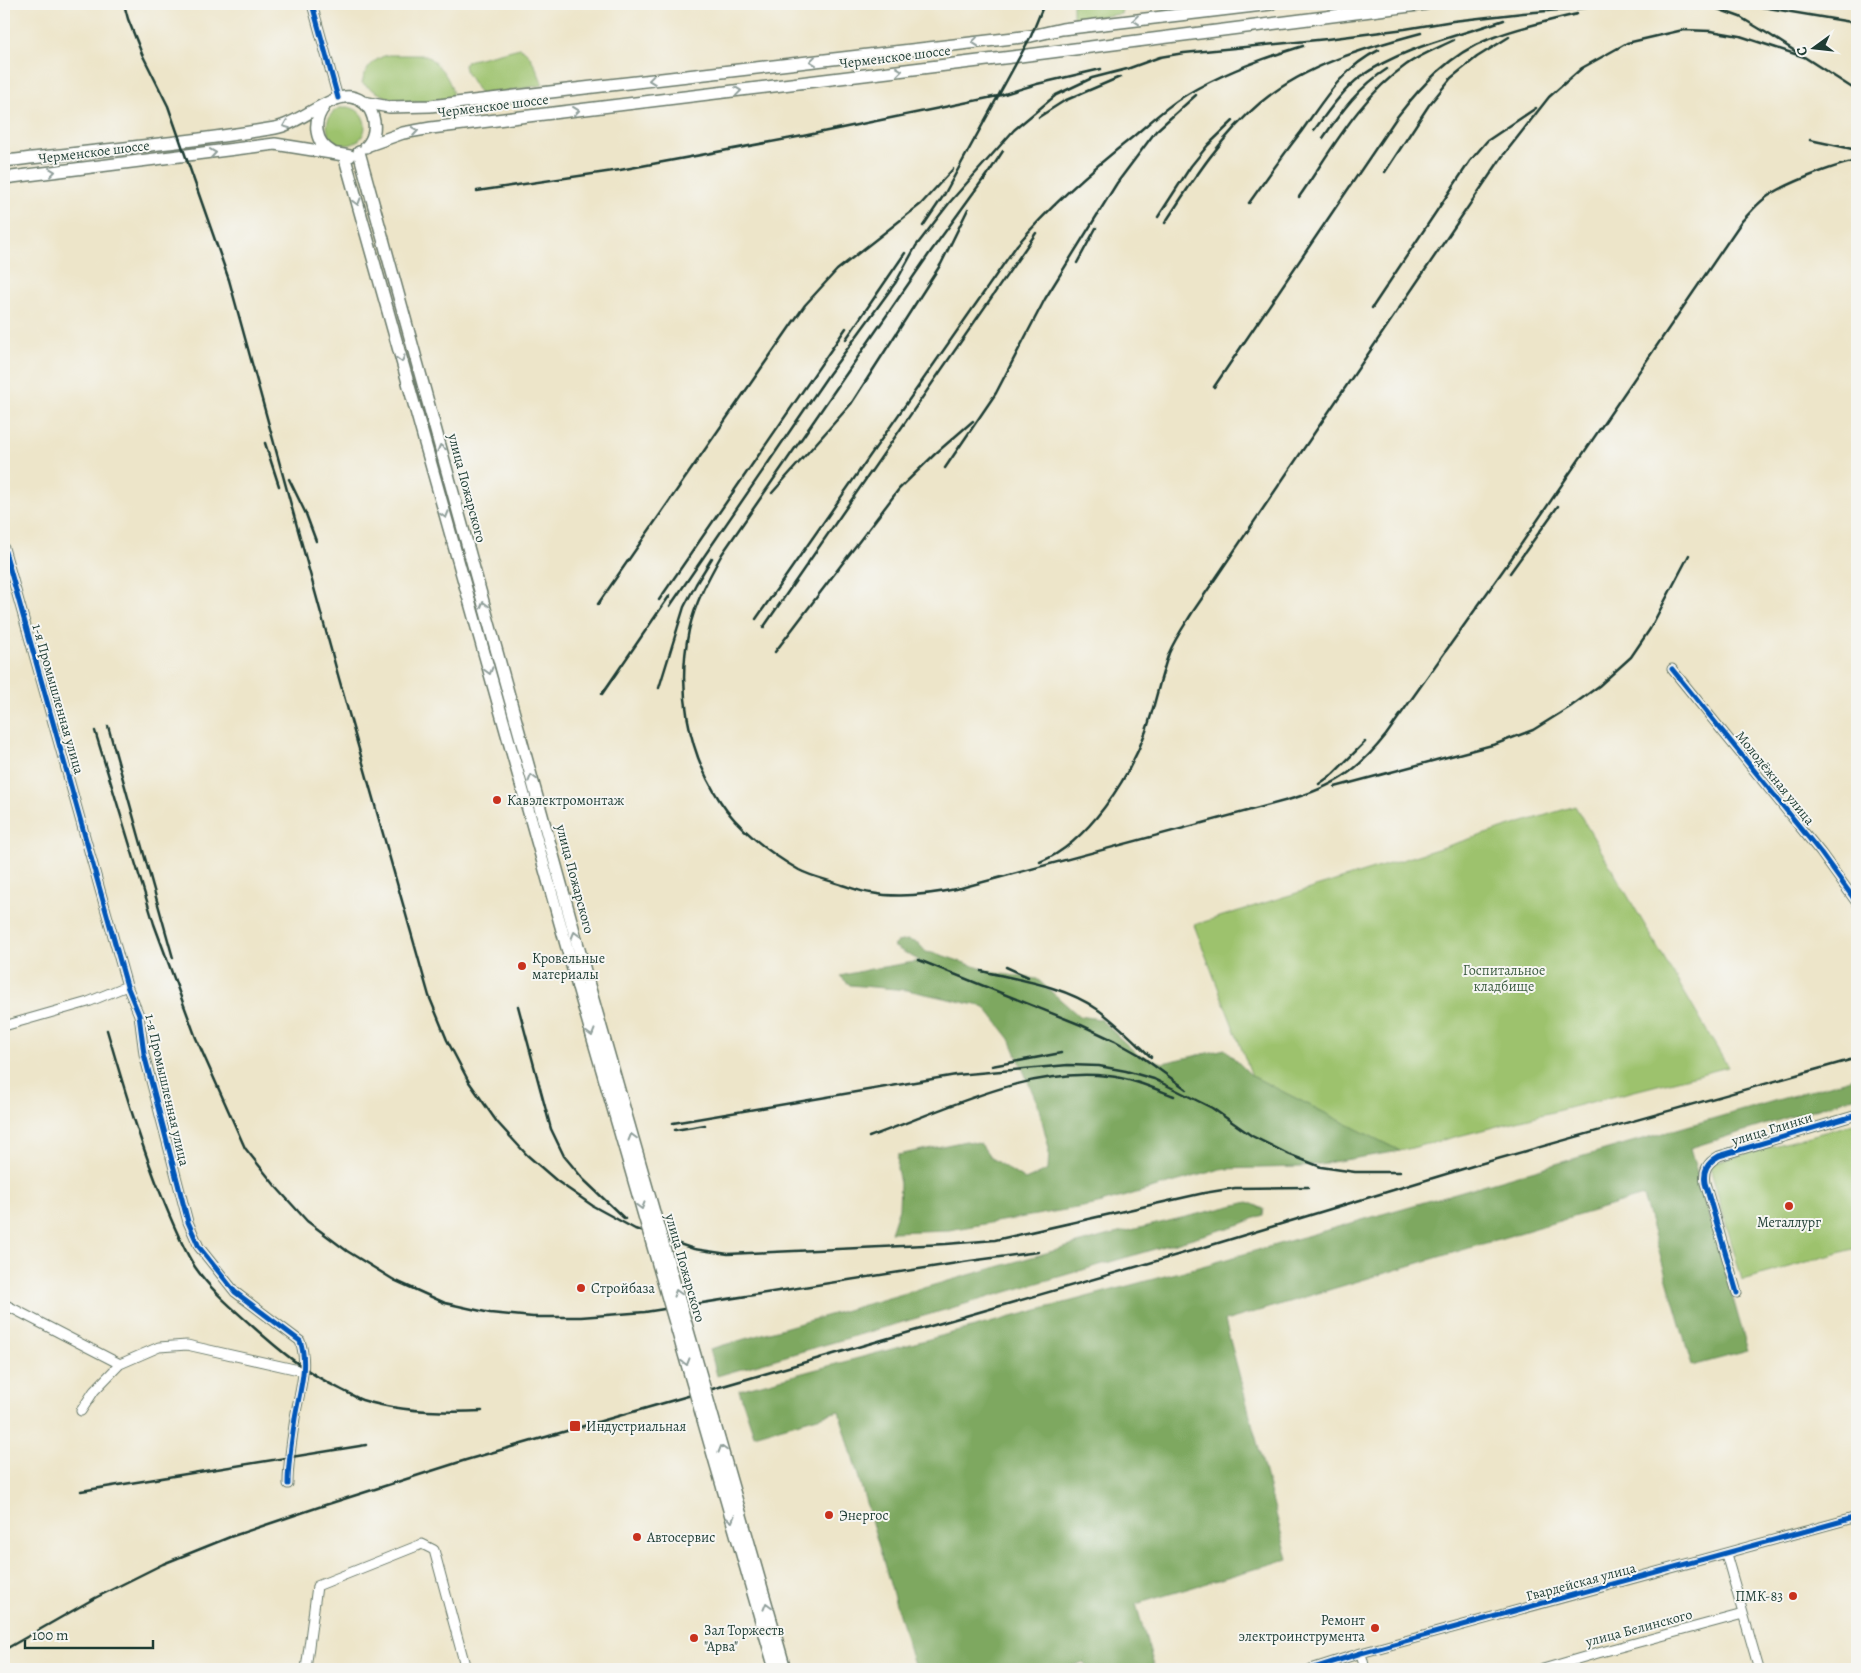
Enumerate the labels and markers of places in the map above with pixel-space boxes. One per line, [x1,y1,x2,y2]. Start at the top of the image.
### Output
place label: Кавэлектромонтаж [507,791,625,810]
marker: Кавэлектромонтаж [491,794,503,806]
place label: Кровельные материалы [532,949,605,984]
marker: Кровельные материалы [516,960,528,972]
marker: Металлург [1783,1200,1795,1212]
place label: Металлург [1757,1213,1821,1232]
place label: Стройбаза [591,1279,655,1298]
marker: Стройбаза [575,1282,587,1294]
place label: Индустриальная [586,1417,687,1436]
marker: Индустриальная [568,1419,582,1433]
place label: Энергос [839,1506,889,1525]
marker: Энергос [823,1509,835,1521]
place label: Автосервис [646,1528,715,1547]
marker: Автосервис [631,1531,643,1543]
place label: ПМК-83 [1735,1587,1783,1606]
marker: ПМК-83 [1787,1590,1799,1602]
place label: Ремонт электроинструмента [1239,1611,1366,1646]
place label: Зал Торжеств "Арва" [704,1621,784,1656]
marker: Ремонт электроинструмента [1369,1622,1381,1634]
marker: Зал Торжеств "Арва" [688,1632,700,1644]

